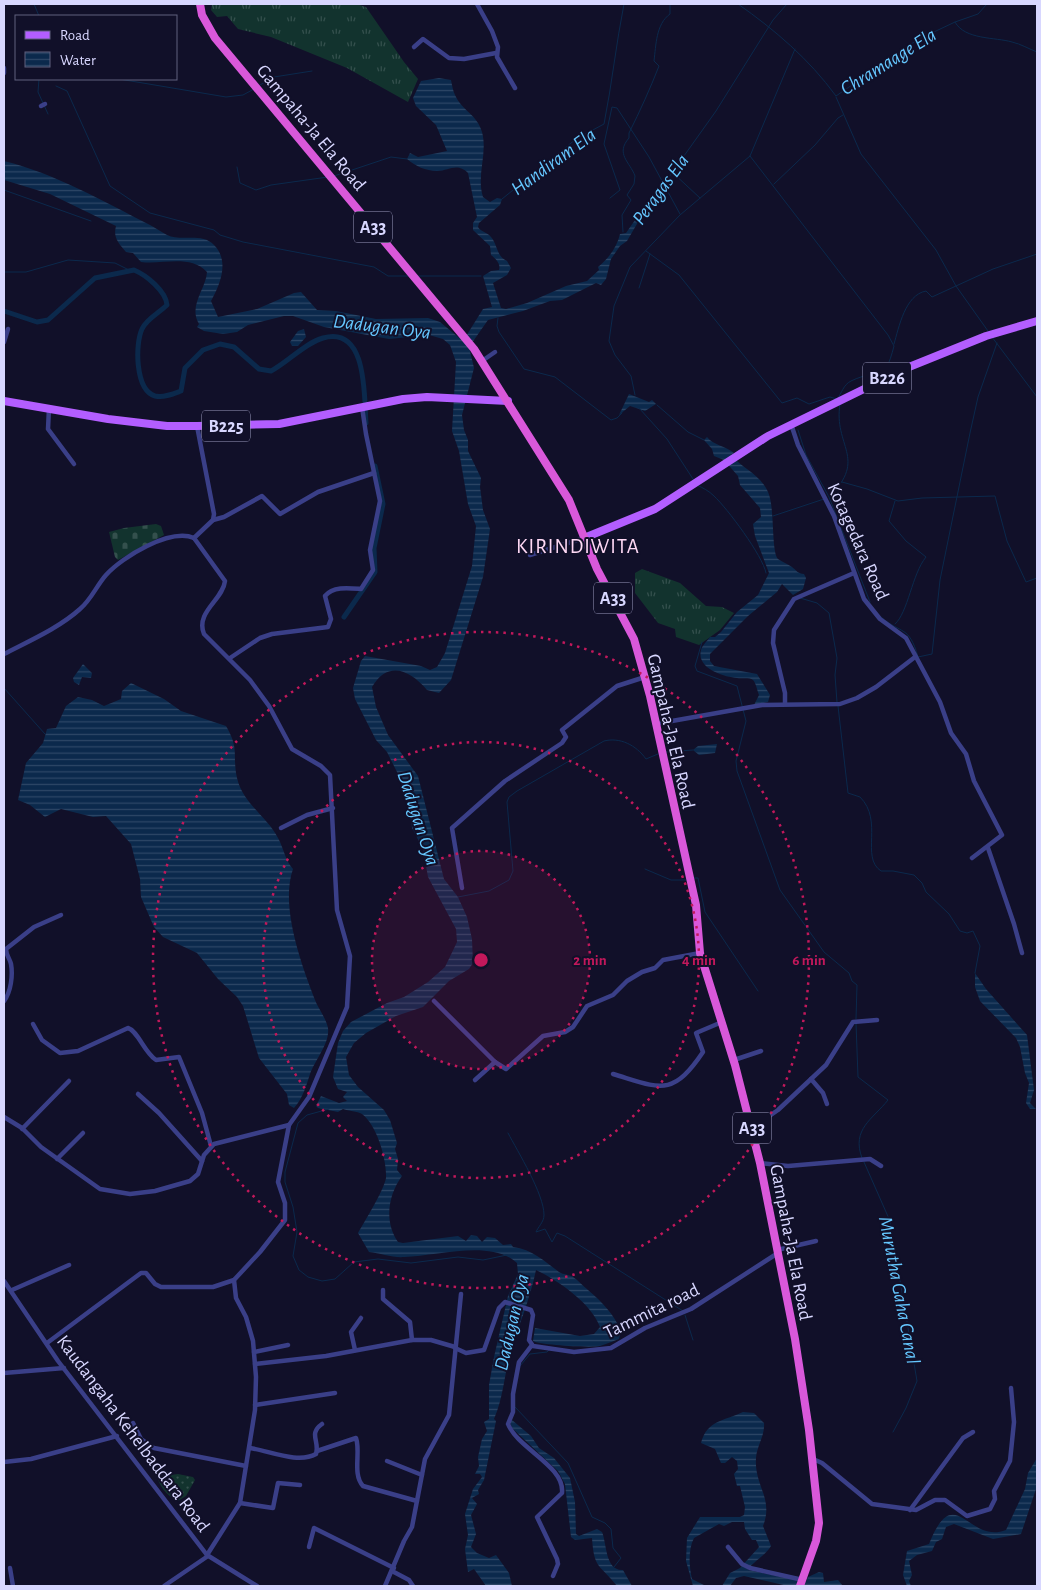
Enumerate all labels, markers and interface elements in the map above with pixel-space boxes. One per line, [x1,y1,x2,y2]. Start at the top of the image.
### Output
legend [15,15,178,80]
water label: Chramaage Ela [837,25,940,99]
text: Road [60,28,90,43]
text: Water [60,53,96,68]
street label: Gampaha-Ja Ela Road [253,61,369,195]
water label: Handiram Ela [507,125,600,199]
water label: Peragas Ela [629,151,693,229]
road number: A33 [354,212,392,242]
water label: Dadugan Oya [332,311,432,343]
road number: B226 [863,362,911,393]
road number: B225 [202,411,250,442]
street label: Kotagedara Road [823,480,892,603]
district label: KIRINDIWITA [516,536,640,557]
road number: A33 [594,582,632,614]
street label: Gampaha-Ja Ela Road [643,652,698,811]
water label: Dadugan Oya [393,768,443,868]
centre of rings [472,951,490,969]
text: 2 min [573,953,607,968]
text: 4 min [682,953,716,968]
text: 6 min [792,953,826,968]
road number: A33 [733,1112,771,1144]
street label: Gampaha-Ja Ela Road [766,1163,815,1322]
water label: Murutha Gaha Canal [875,1215,923,1366]
water label: Dadugan Oya [491,1272,533,1372]
street label: Tammita road [601,1280,702,1343]
street label: Kaudangaha Kehelbaddara Road [53,1332,213,1536]

